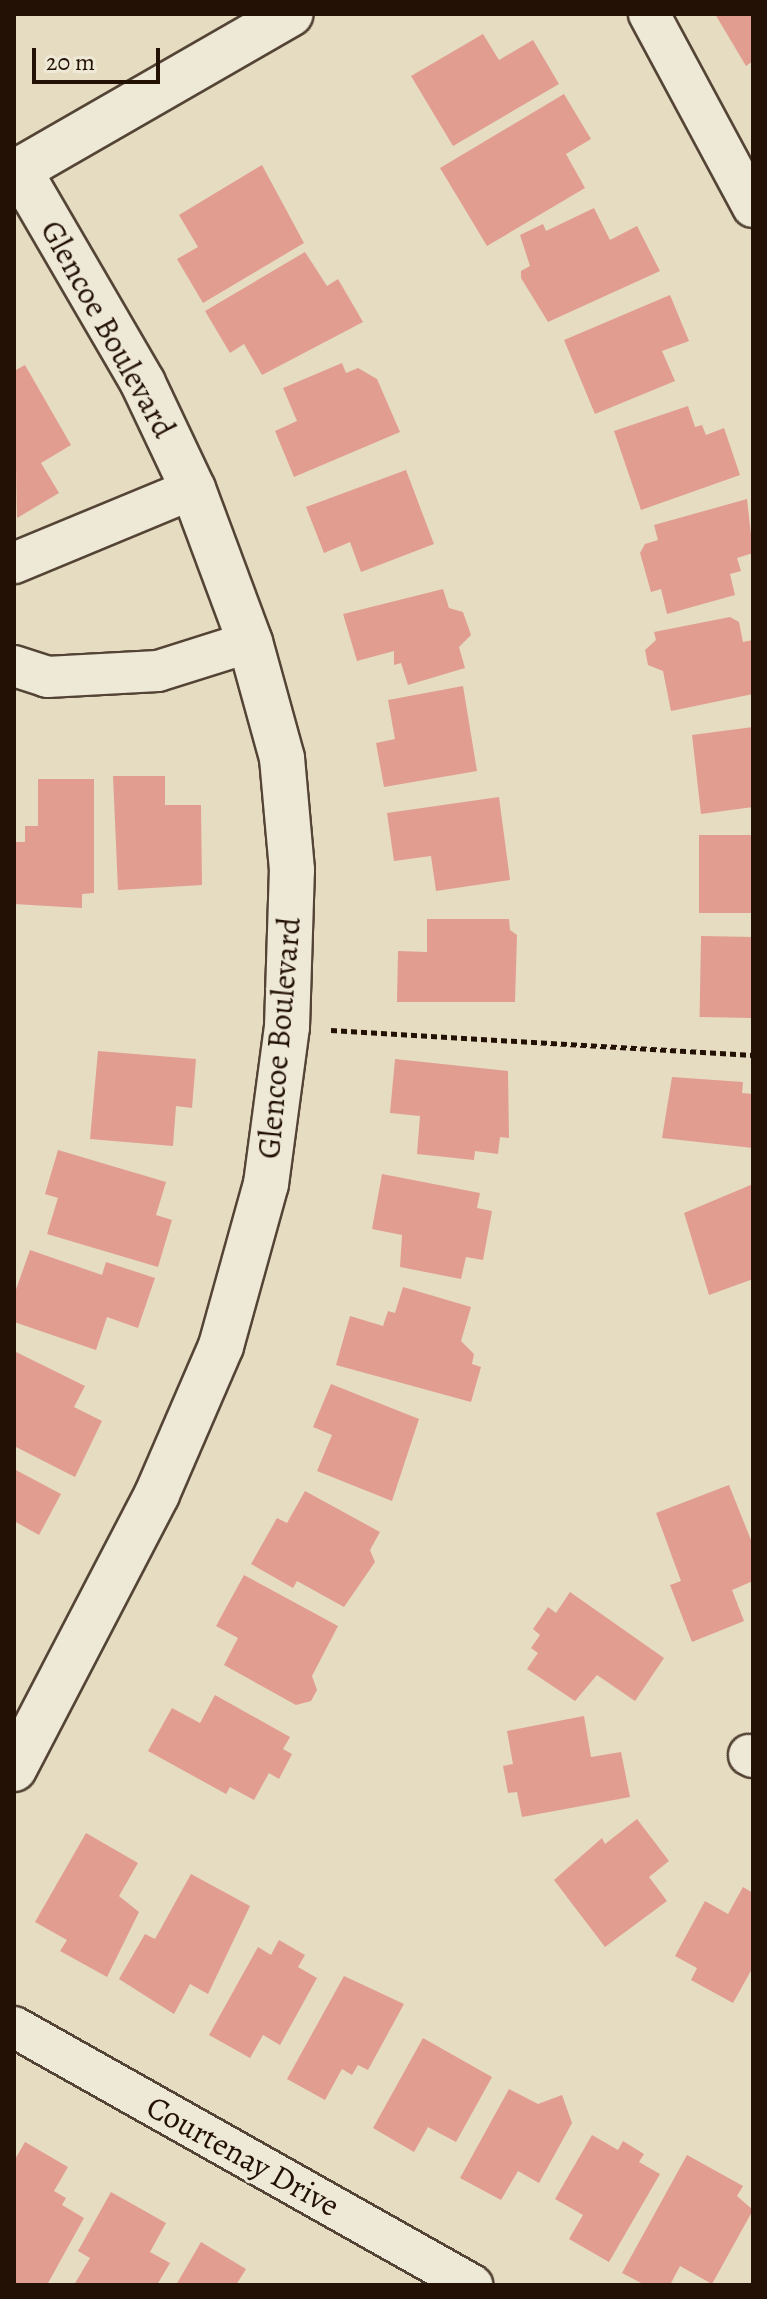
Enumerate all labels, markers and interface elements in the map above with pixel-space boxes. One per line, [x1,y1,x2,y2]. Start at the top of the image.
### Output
scale bar [36,32,164,82]
text: 20 m [46,46,95,78]
street label: Glencoe Boulevard [32,214,184,444]
street label: Glencoe Boulevard [249,916,309,1160]
street label: Courtenay Drive [140,2087,346,2225]

